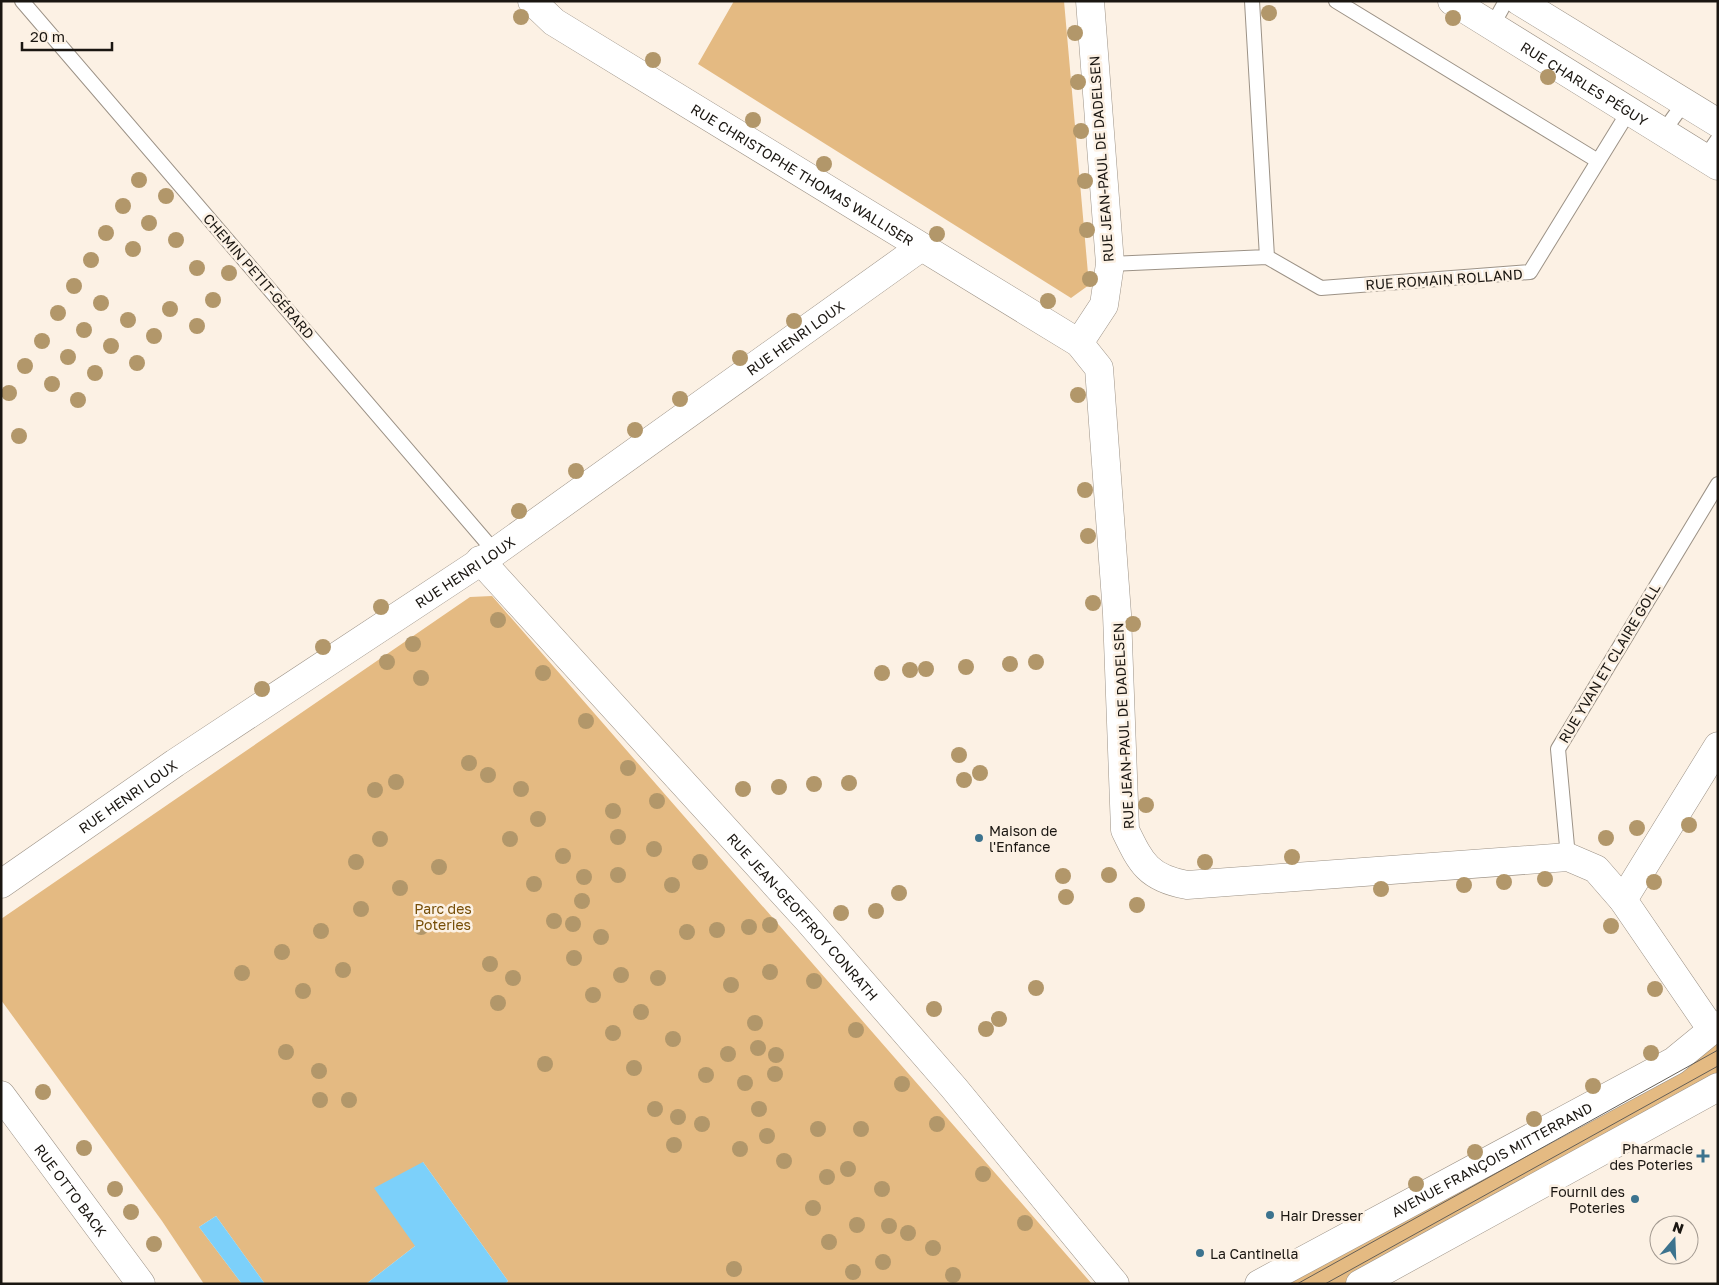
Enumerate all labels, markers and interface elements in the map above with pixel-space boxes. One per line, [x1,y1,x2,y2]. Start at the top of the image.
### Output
scale bar [22,20,112,52]
text: 20 m [30,27,65,45]
street label: RUE CHARLES PÉGUY [1518,37,1651,129]
street label: RUE JEAN-PAUL DE DADELSEN [1085,55,1117,263]
street label: RUE CHRISTOPHE THOMAS WALLISER [688,100,917,249]
street label: CHEMIN PETIT-GÉRARD [200,210,318,342]
street label: RUE ROMAIN ROLLAND [1365,265,1523,293]
street label: RUE HENRI LOUX [743,297,847,378]
street label: RUE HENRI LOUX [412,532,518,611]
street label: RUE YVAN ET CLAIRE GOLL [1555,580,1663,746]
street label: RUE JEAN-PAUL DE DADELSEN [1109,622,1137,830]
street label: RUE HENRI LOUX [75,756,180,836]
place label: Maison de l'Enfance [989,822,1057,855]
street label: RUE JEAN-GEOFFROY CONRATH [724,829,882,1004]
marker: Maison de l'Enfance [973,832,985,844]
park label: Parc des Poteries [414,900,472,933]
street label: AVENUE FRANÇOIS MITTERRAND [1388,1098,1595,1220]
street label: RUE OTTO BACK [31,1140,111,1240]
place label: Pharmacie des Poteries [1609,1140,1693,1173]
marker: Pharmacie des Poteries [1697,1150,1709,1162]
place label: Fournil des Poteries [1550,1183,1625,1216]
marker: Fournil des Poteries [1629,1193,1641,1205]
place label: Hair Dresser [1280,1207,1363,1224]
marker: Hair Dresser [1264,1209,1276,1221]
north arrow [1649,1215,1699,1265]
text: N [1671,1217,1686,1237]
place label: La Cantinella [1210,1245,1298,1262]
marker: La Cantinella [1194,1247,1206,1259]

